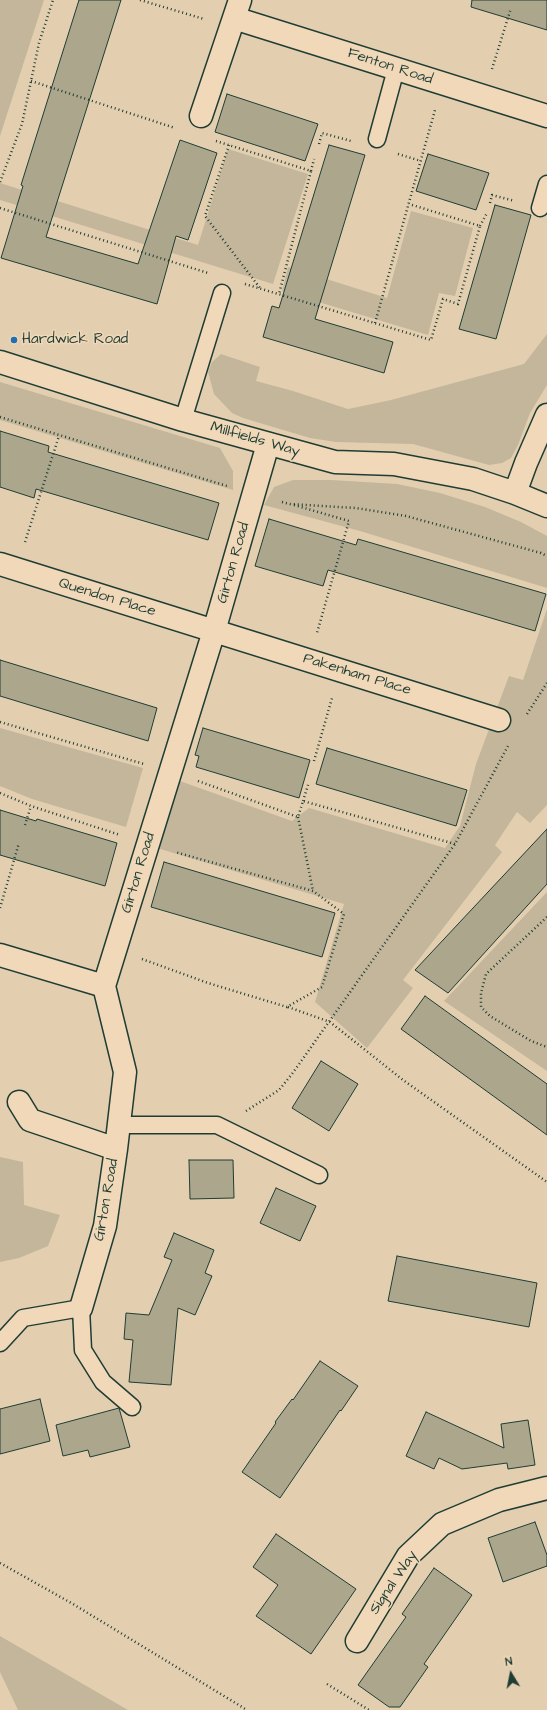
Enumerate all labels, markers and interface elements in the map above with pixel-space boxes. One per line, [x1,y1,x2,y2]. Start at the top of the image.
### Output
street label: Fenton Road [345,45,435,89]
place label: Hardwick Road [22,331,128,349]
marker: Hardwick Road [9,335,19,345]
street label: Millfields Way [208,419,302,461]
street label: Girton Road [214,520,254,606]
street label: Quendon Place [56,575,158,621]
street label: Pakenham Place [301,650,413,700]
street label: Girton Road [118,830,160,916]
street label: Girton Road [91,1157,123,1243]
street label: Signal Way [366,1548,422,1618]
north arrow [491,1654,531,1694]
text: N [504,1654,514,1670]

